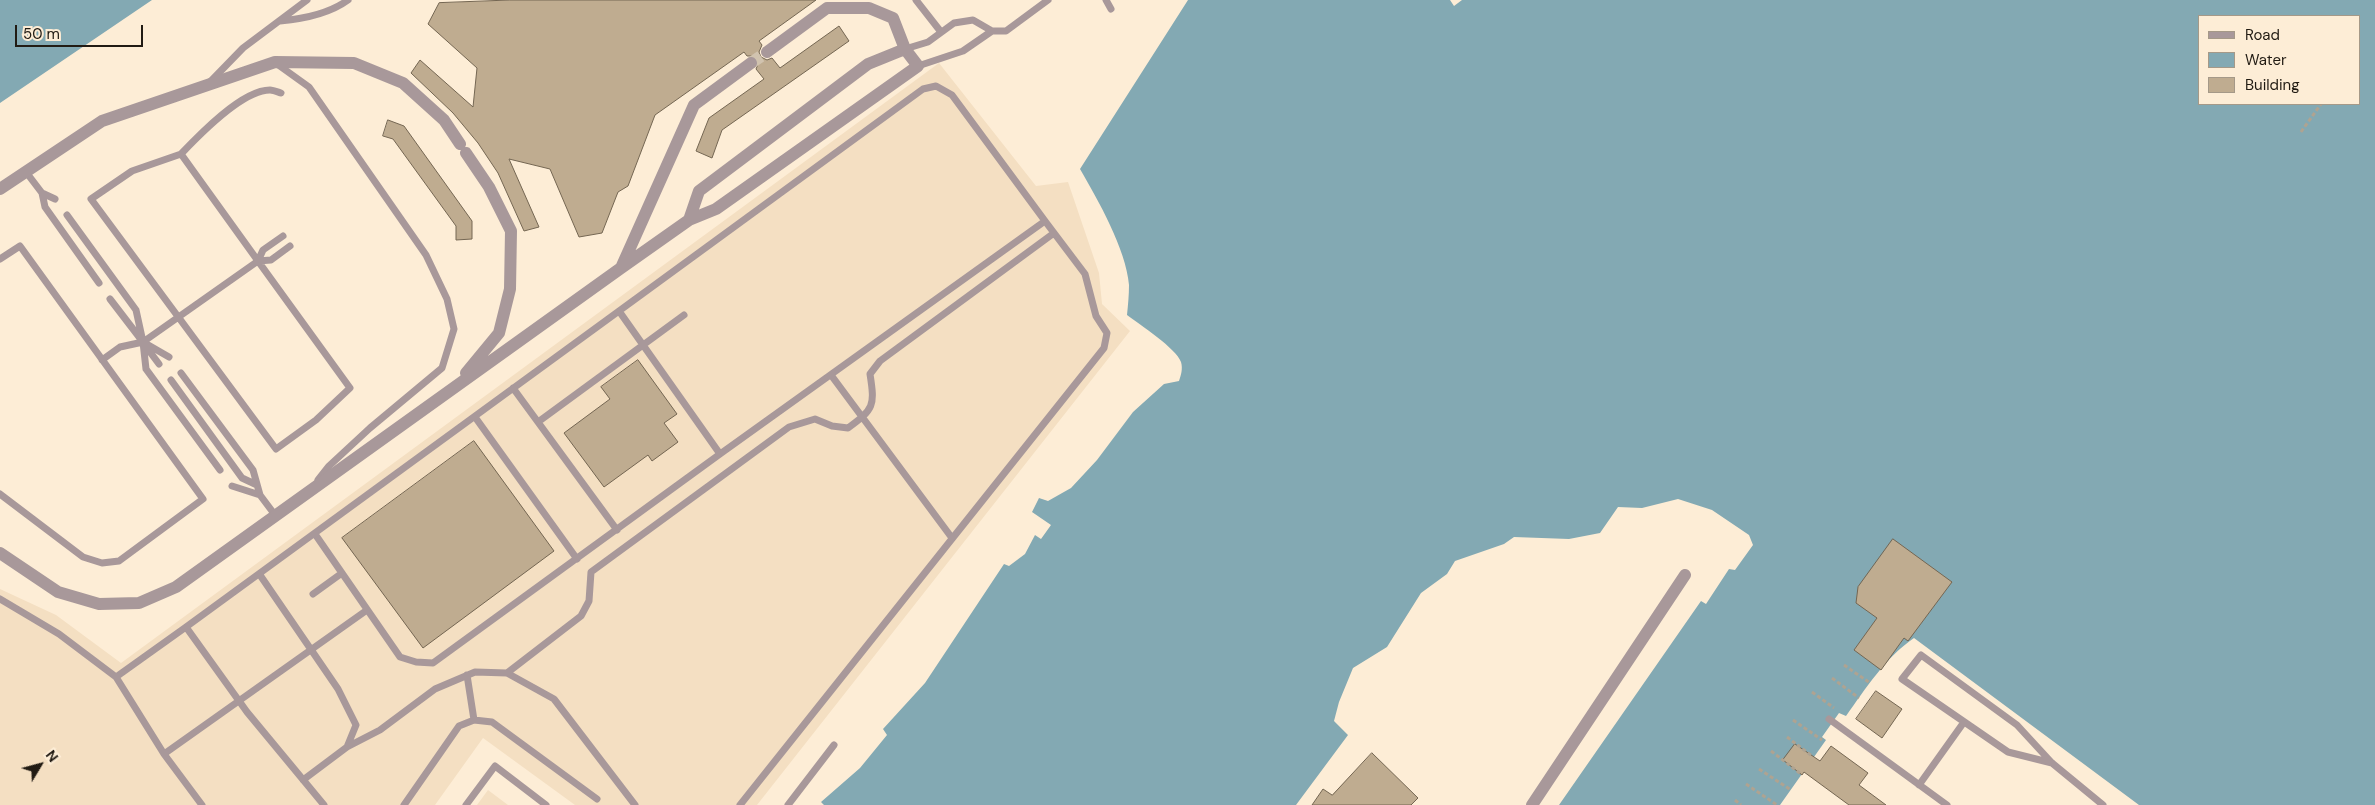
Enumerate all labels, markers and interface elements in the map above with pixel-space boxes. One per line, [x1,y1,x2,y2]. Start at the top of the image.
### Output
scale bar [18,15,145,47]
legend [2198,15,2360,105]
text: 50 m [23,24,60,44]
text: Road [2245,25,2280,45]
text: Water [2245,50,2286,70]
text: Building [2245,75,2300,95]
north arrow [15,740,65,790]
text: N [42,746,62,765]

